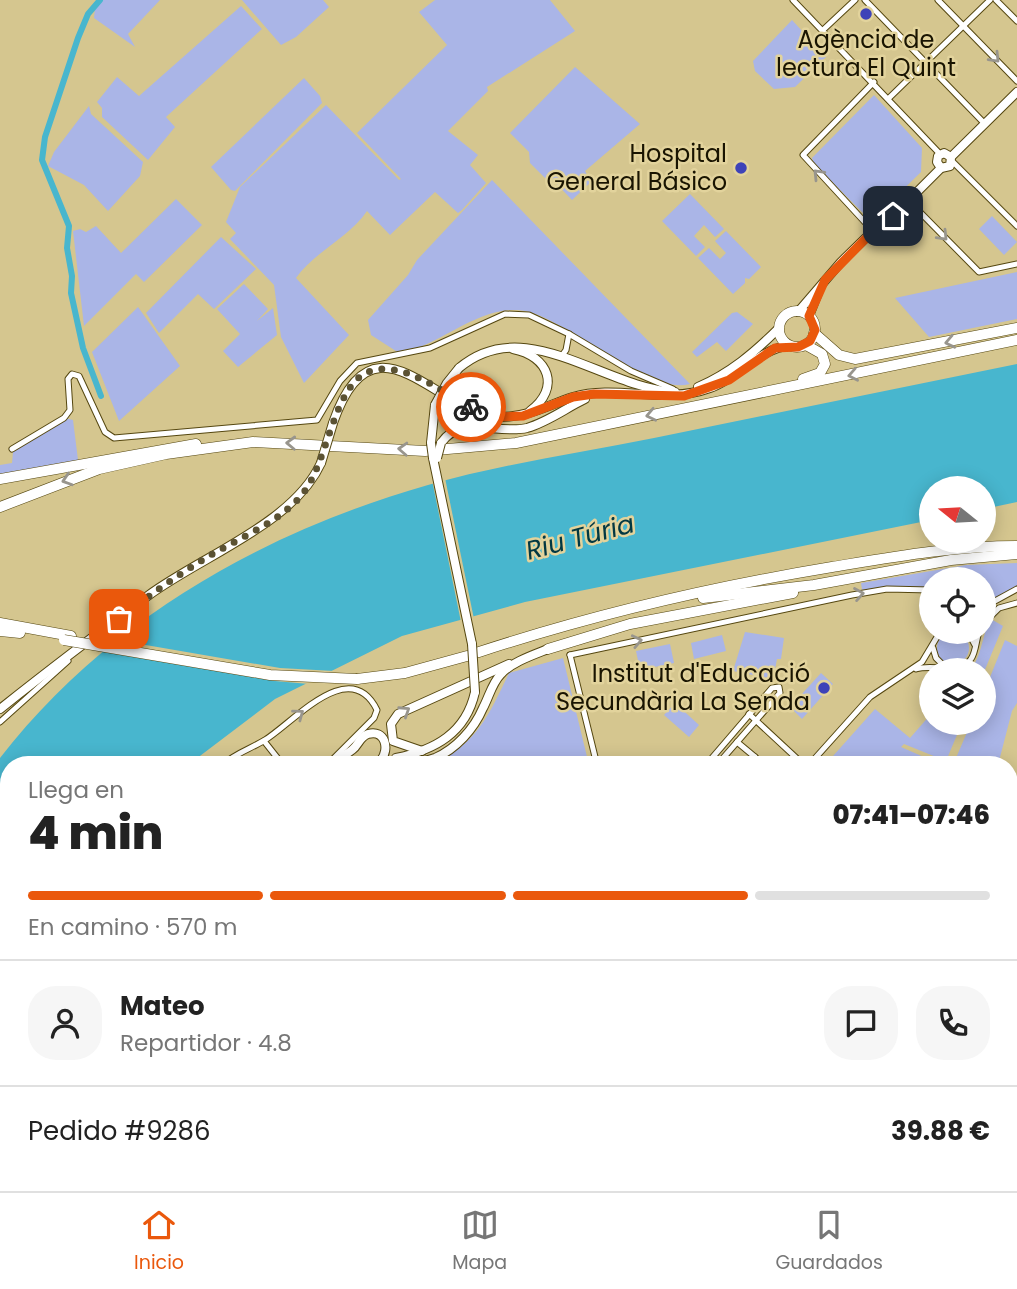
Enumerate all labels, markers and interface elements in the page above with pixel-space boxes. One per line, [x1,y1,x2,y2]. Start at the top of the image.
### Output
marker: Agència de lectura El Quint [858,6,874,22]
place label: Agència de lectura El Quint [776,23,956,84]
one-way arrow [986,50,999,63]
place label: Hospital General Básico [546,137,727,198]
marker: Hospital General Básico [733,160,749,176]
one-way arrow [814,169,827,182]
pin [863,186,923,246]
icon: home [874,197,912,235]
one-way arrow [935,228,948,241]
one-way arrow [944,334,956,349]
one-way arrow [847,366,859,381]
courier [436,372,506,442]
icon: bike [452,388,490,426]
one-way arrow [645,406,657,421]
one-way arrow [285,435,296,450]
one-way arrow [397,442,408,457]
one-way arrow [61,472,73,486]
north arrow [919,476,996,553]
map controls [919,476,996,735]
water label: Riu Túria [522,505,638,569]
button: locate [919,567,996,644]
one-way arrow [853,587,865,602]
pin [89,589,149,649]
icon: bag [100,600,138,638]
one-way arrow [631,634,643,649]
place label: Institut d'Educació Secundària La Senda [556,657,810,718]
button: layers [919,658,996,735]
marker: Institut d'Educació Secundària La Senda [816,680,832,696]
one-way arrow [397,707,410,720]
one-way arrow [291,709,303,722]
text: Llega en [28,774,124,806]
text: 07:41–07:46 [833,797,990,833]
text: 4 min [28,801,163,865]
text: En camino · 570 m [28,911,237,943]
button: person [28,986,102,1060]
button: chat [824,986,898,1060]
button: phone [916,986,990,1060]
text: Mateo [120,988,205,1024]
text: Repartidor · 4.8 [120,1027,292,1059]
text: Pedido #9286 [28,1113,210,1149]
text: 39.88 € [891,1113,990,1149]
tab: Inicio [134,1206,184,1277]
tab: Mapa [452,1206,507,1277]
tab: Guardados [775,1206,883,1277]

